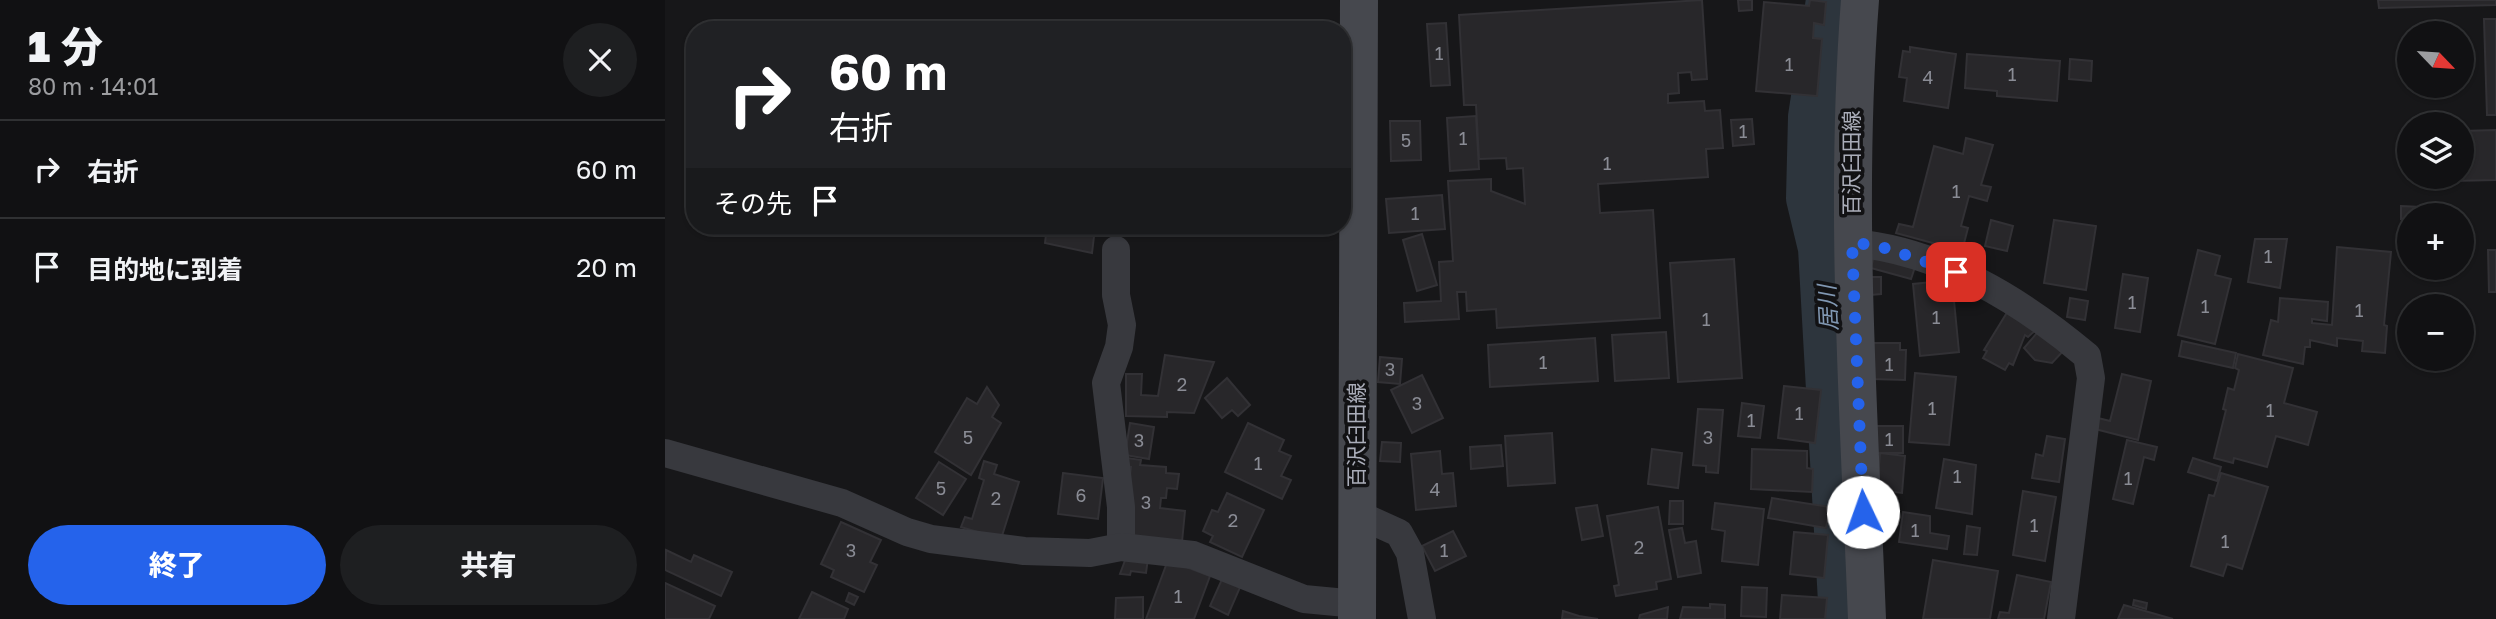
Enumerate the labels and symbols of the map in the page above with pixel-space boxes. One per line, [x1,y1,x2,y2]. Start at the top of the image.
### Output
north arrow [2397,21,2475,98]
house number: 1 [1435,42,1444,64]
house number: 1 [1785,53,1794,75]
house number: 1 [2008,63,2017,85]
house number: 4 [1923,66,1934,88]
street label: 百沢臼田線 [1838,111,1864,216]
house number: 1 [1739,120,1748,142]
house number: 1 [1459,127,1468,149]
house number: 5 [1401,129,1411,151]
house number: 1 [1603,152,1612,174]
house number: 1 [1952,180,1961,202]
house number: 1 [1411,202,1420,224]
pin [1926,242,1986,302]
house number: 1 [2264,245,2273,267]
water label: 居川 [1812,281,1842,332]
house number: 1 [2128,291,2137,313]
house number: 1 [2201,295,2210,317]
house number: 1 [2355,299,2364,321]
house number: 1 [1932,306,1941,328]
house number: 1 [1702,308,1711,330]
house number: 1 [1539,351,1548,373]
house number: 1 [1885,353,1894,375]
house number: 3 [1385,358,1395,380]
house number: 2 [1177,373,1187,395]
street label: 百沢臼田線 [1343,383,1369,488]
house number: 3 [1412,392,1422,414]
house number: 1 [1928,397,1937,419]
house number: 1 [2266,399,2275,421]
house number: 1 [1795,402,1804,424]
house number: 1 [1747,409,1756,431]
house number: 5 [963,426,973,448]
house number: 3 [1703,426,1713,448]
house number: 1 [1885,428,1894,450]
house number: 3 [1134,429,1144,451]
house number: 1 [1254,452,1263,474]
house number: 1 [1953,465,1962,487]
house number: 1 [2124,467,2133,489]
position arrow [1826,475,1900,549]
house number: 5 [936,477,946,499]
house number: 4 [1430,478,1441,500]
house number: 6 [1076,484,1086,506]
house number: 2 [991,487,1001,509]
house number: 3 [1141,491,1151,513]
house number: 2 [1228,509,1238,531]
house number: 1 [2030,514,2039,536]
house number: 1 [1911,519,1920,541]
house number: 1 [2221,530,2230,552]
house number: 2 [1634,536,1644,558]
house number: 3 [846,539,856,561]
house number: 1 [1440,539,1449,561]
house number: 1 [1174,585,1183,607]

